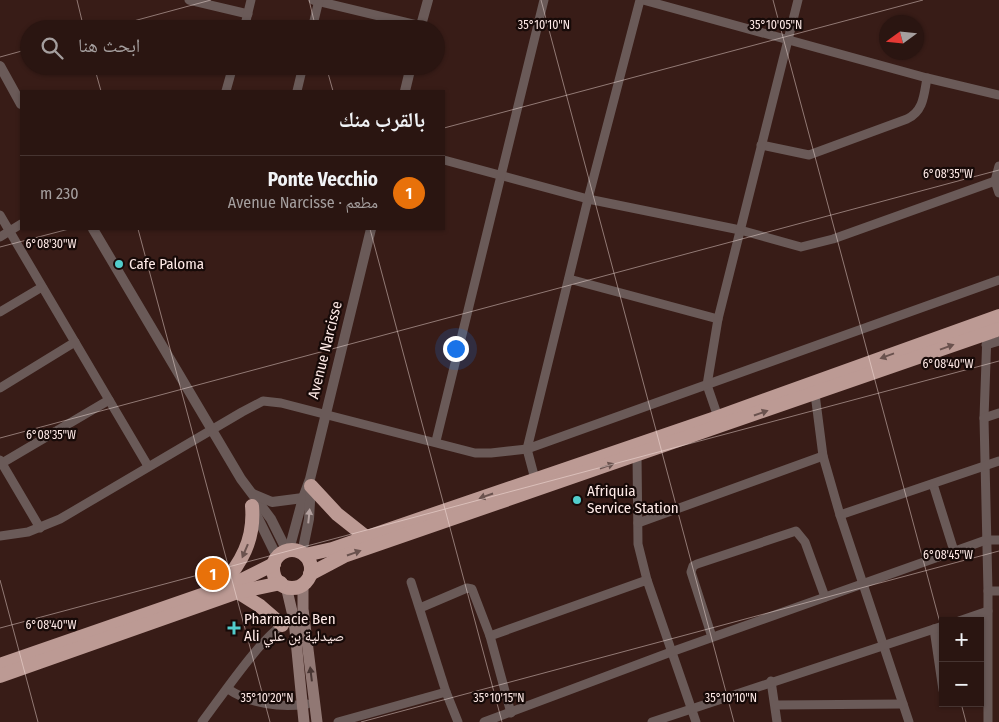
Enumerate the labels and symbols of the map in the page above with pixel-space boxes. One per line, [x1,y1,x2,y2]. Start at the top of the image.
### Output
north arrow [879,15,924,60]
text: 35°10'10"N [518,18,570,32]
text: 35°10'05"N [750,18,802,32]
text: 6°08'35"W [923,167,973,181]
text: 6°08'30"W [25,237,77,251]
place label: Cafe Paloma [129,255,204,273]
marker: Cafe Paloma [113,258,125,270]
street label: Avenue Narcisse [304,299,346,401]
your location [443,336,469,362]
one-way arrow [940,343,955,351]
one-way arrow [879,352,894,360]
text: 6°08'40"W [923,357,973,371]
one-way arrow [753,409,768,416]
text: 6°08'35"W [26,428,76,442]
one-way arrow [600,462,615,470]
place label: Afriquia Service Station [587,482,679,517]
one-way arrow [478,492,493,500]
marker: Afriquia Service Station [571,494,583,506]
one-way arrow [305,508,313,524]
one-way arrow [241,544,249,558]
text: 6°08'45"W [923,548,973,562]
one-way arrow [347,549,362,557]
pin: 1 [197,555,229,593]
place label: Pharmacie Ben Ali صيدلية بن علي [244,610,344,648]
text: 6°08'40"W [26,618,76,632]
marker: Pharmacie Ben Ali صيدلية بن علي [228,622,240,634]
one-way arrow [307,665,315,681]
text: 35°10'20"N [241,691,293,705]
text: 35°10'15"N [473,691,525,705]
text: 35°10'10"N [705,691,757,705]

